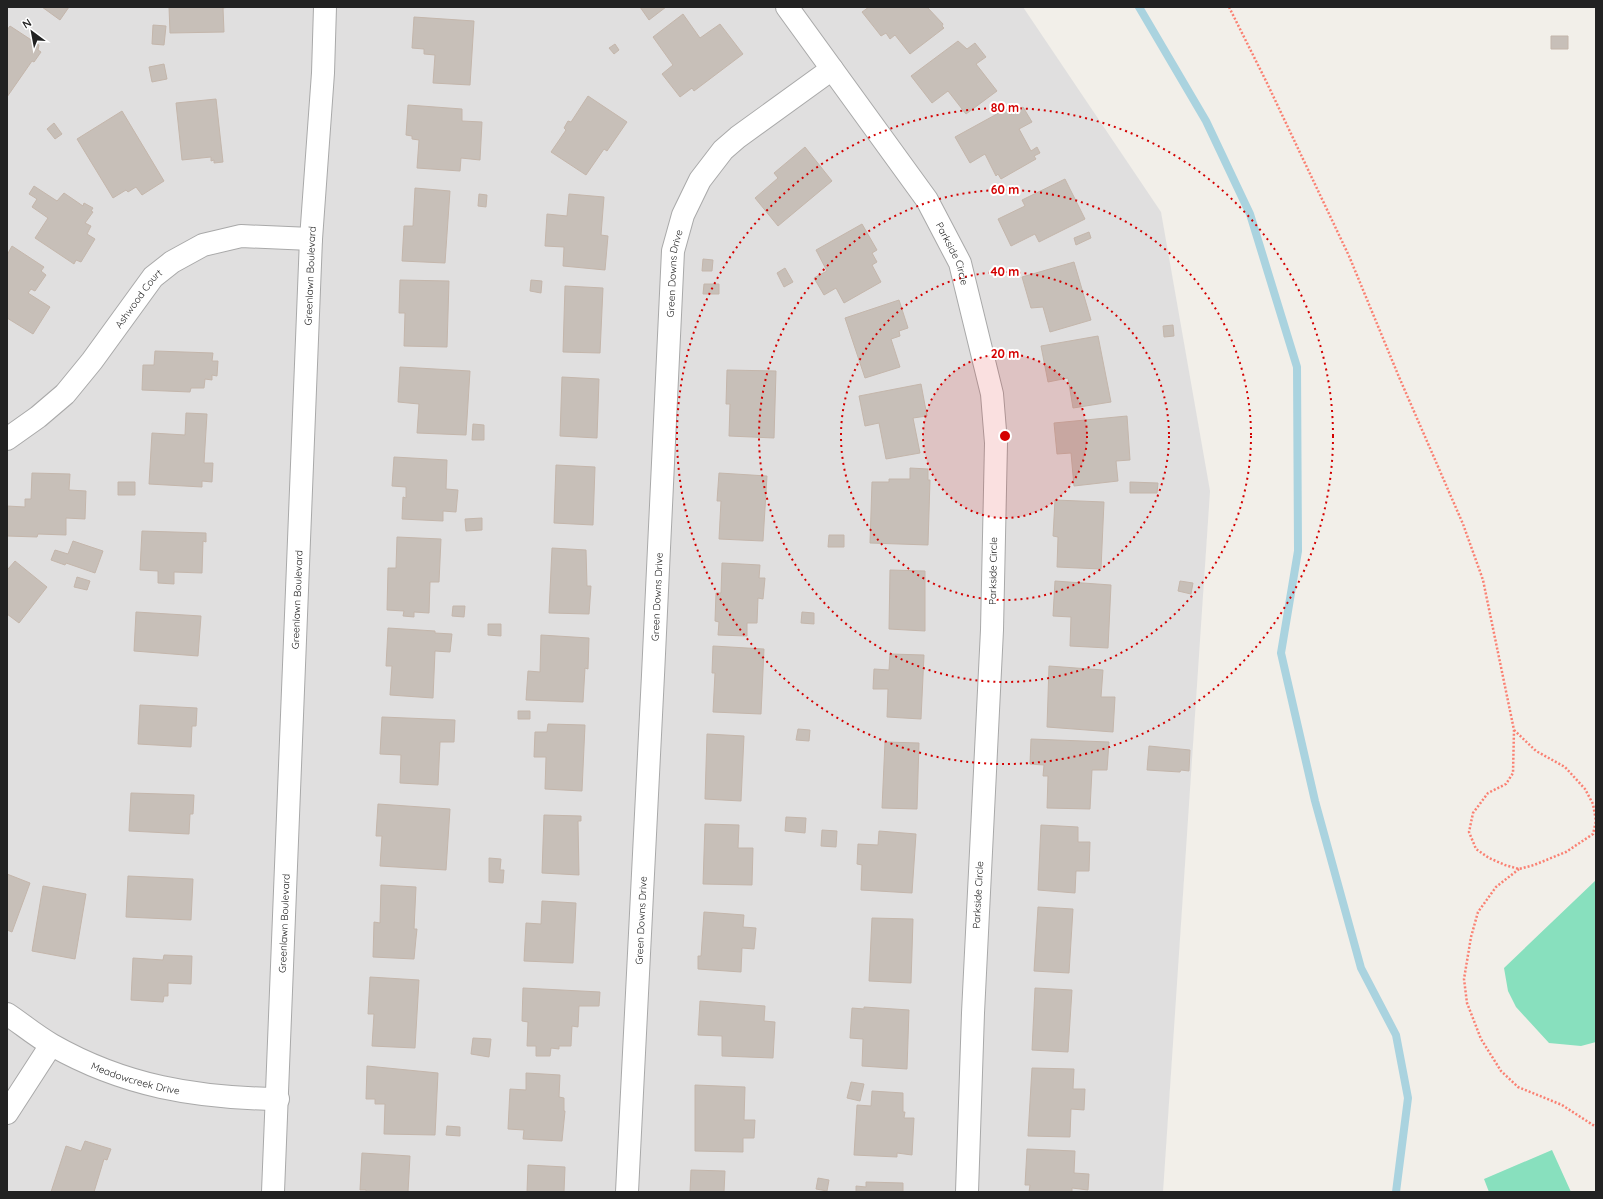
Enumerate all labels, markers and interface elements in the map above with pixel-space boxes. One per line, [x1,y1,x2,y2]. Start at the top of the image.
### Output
north arrow [12,12,52,52]
text: N [20,15,34,32]
text: 80 m [991,100,1019,115]
text: 60 m [991,182,1019,197]
street label: Parkside Circle [933,220,972,287]
street label: Greenlawn Boulevard [301,226,318,326]
street label: Green Downs Drive [663,228,685,318]
text: 40 m [991,264,1019,279]
street label: Ashwood Court [112,266,165,330]
text: 20 m [991,346,1019,361]
centre of rings [998,429,1012,443]
street label: Parkside Circle [986,537,1000,605]
street label: Greenlawn Boulevard [288,550,305,649]
street label: Green Downs Drive [648,552,665,641]
street label: Parkside Circle [970,861,986,929]
street label: Greenlawn Boulevard [275,873,292,973]
street label: Green Downs Drive [632,875,649,965]
street label: Meadowcreek Drive [89,1059,181,1097]

